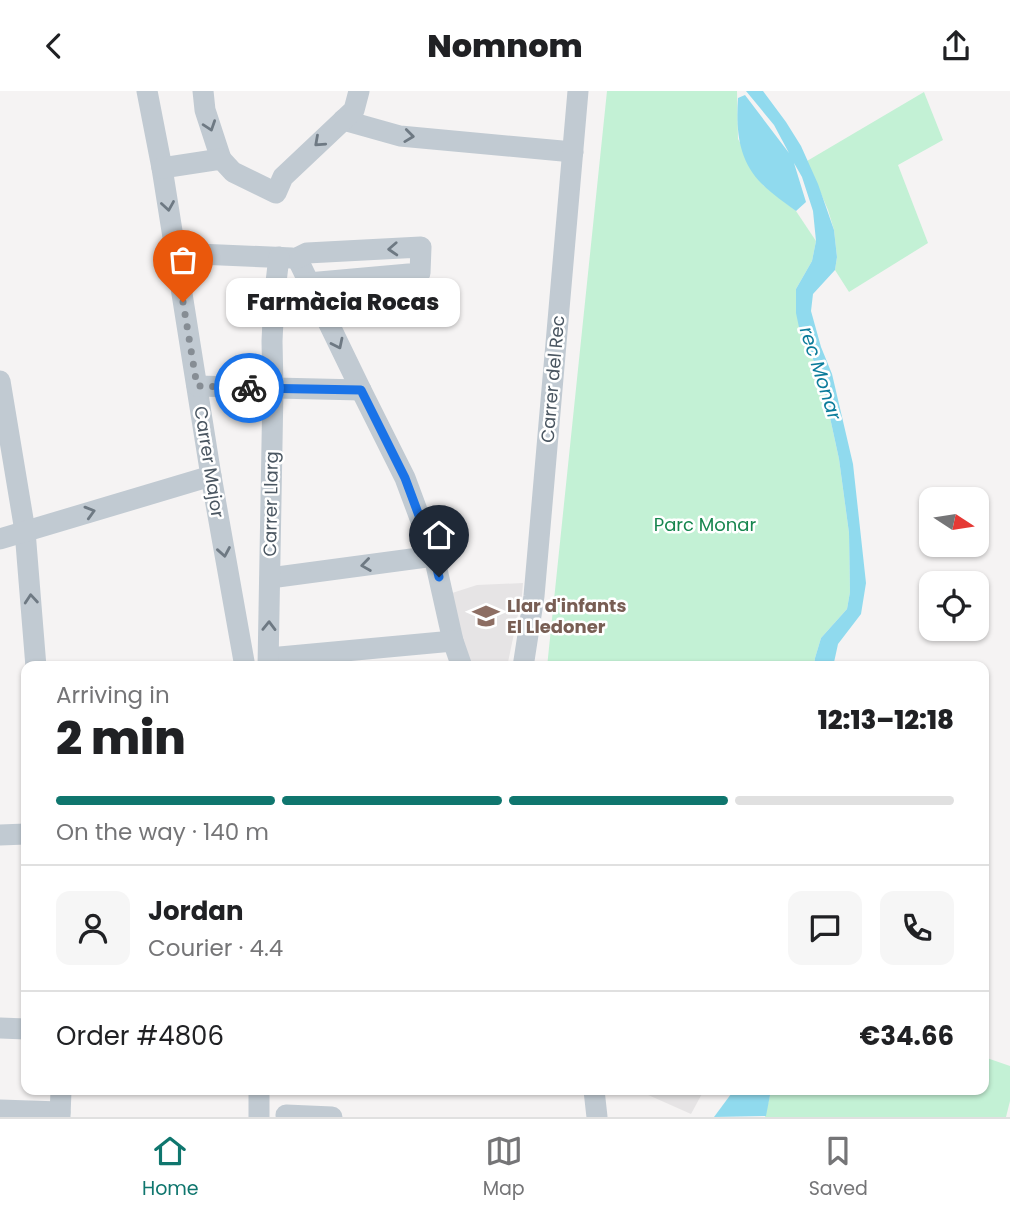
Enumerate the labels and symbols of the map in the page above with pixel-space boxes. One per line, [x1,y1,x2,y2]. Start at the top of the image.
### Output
one-way arrow [202,119,216,131]
one-way arrow [403,129,415,144]
one-way arrow [314,134,327,146]
one-way arrow [160,200,175,212]
pin [153,230,213,302]
one-way arrow [387,241,398,256]
callout: Farmàcia Rocas [225,277,460,326]
street label: Carrer del Rec [534,314,571,444]
water label: rec Monar [793,323,849,424]
one-way arrow [330,337,344,349]
courier [214,353,284,423]
street label: Carrer Major [188,404,231,520]
street label: Carrer Llarg [257,451,284,557]
north arrow [919,487,989,557]
one-way arrow [84,505,96,520]
pin [409,505,469,577]
park label: Parc Monar [654,512,757,537]
one-way arrow [216,546,231,558]
one-way arrow [360,557,372,572]
one-way arrow [24,593,39,604]
place label: Llar d'infants El Lledoner [507,593,626,639]
school or university icon: Llar d'infants El Lledoner [471,601,501,631]
one-way arrow [261,620,277,630]

